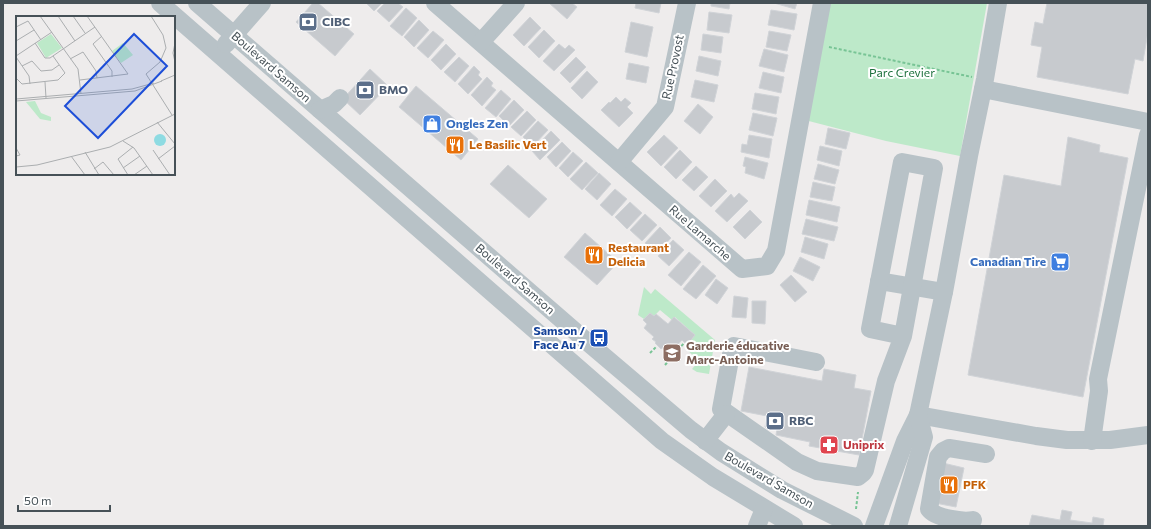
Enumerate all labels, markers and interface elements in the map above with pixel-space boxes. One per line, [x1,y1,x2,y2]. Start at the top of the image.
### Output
bank icon: CIBC [297,11,319,33]
place label: CIBC [322,14,350,28]
inset map [16,16,175,175]
street label: Boulevard Samson [229,28,314,104]
street label: Rue Provost [658,33,686,100]
park label: Parc Crevier [869,65,935,79]
bank icon: BMO [354,79,376,101]
place label: BMO [379,82,408,96]
shop icon: Ongles Zen [421,113,443,135]
place label: Ongles Zen [446,116,508,130]
restaurant icon: Le Basilic Vert [444,134,466,156]
place label: Le Basilic Vert [469,137,547,151]
street label: Rue Lamarche [667,202,734,263]
street label: Boulevard Samson [473,240,558,316]
place label: Restaurant Delicia [608,240,669,268]
restaurant icon: Restaurant Delicia [583,244,605,266]
supermarket icon: Canadian Tire [1049,251,1071,273]
place label: Canadian Tire [970,254,1046,268]
place label: Samson / Face Au 7 [533,323,586,351]
bus stop icon: Samson / Face Au 7 [588,327,610,349]
place label: Garderie éducative Marc-Antoine [686,338,789,366]
school or university icon: Garderie éducative Marc-Antoine [661,342,683,364]
bank icon: RBC [764,410,786,432]
place label: RBC [789,413,813,427]
pharmacy icon: Uniprix [818,434,840,456]
place label: Uniprix [843,437,884,451]
street label: Boulevard Samson [723,448,816,510]
restaurant icon: PFK [938,474,960,496]
place label: PFK [963,477,987,491]
scale bar [18,487,110,513]
text: 50 m [24,493,52,507]

